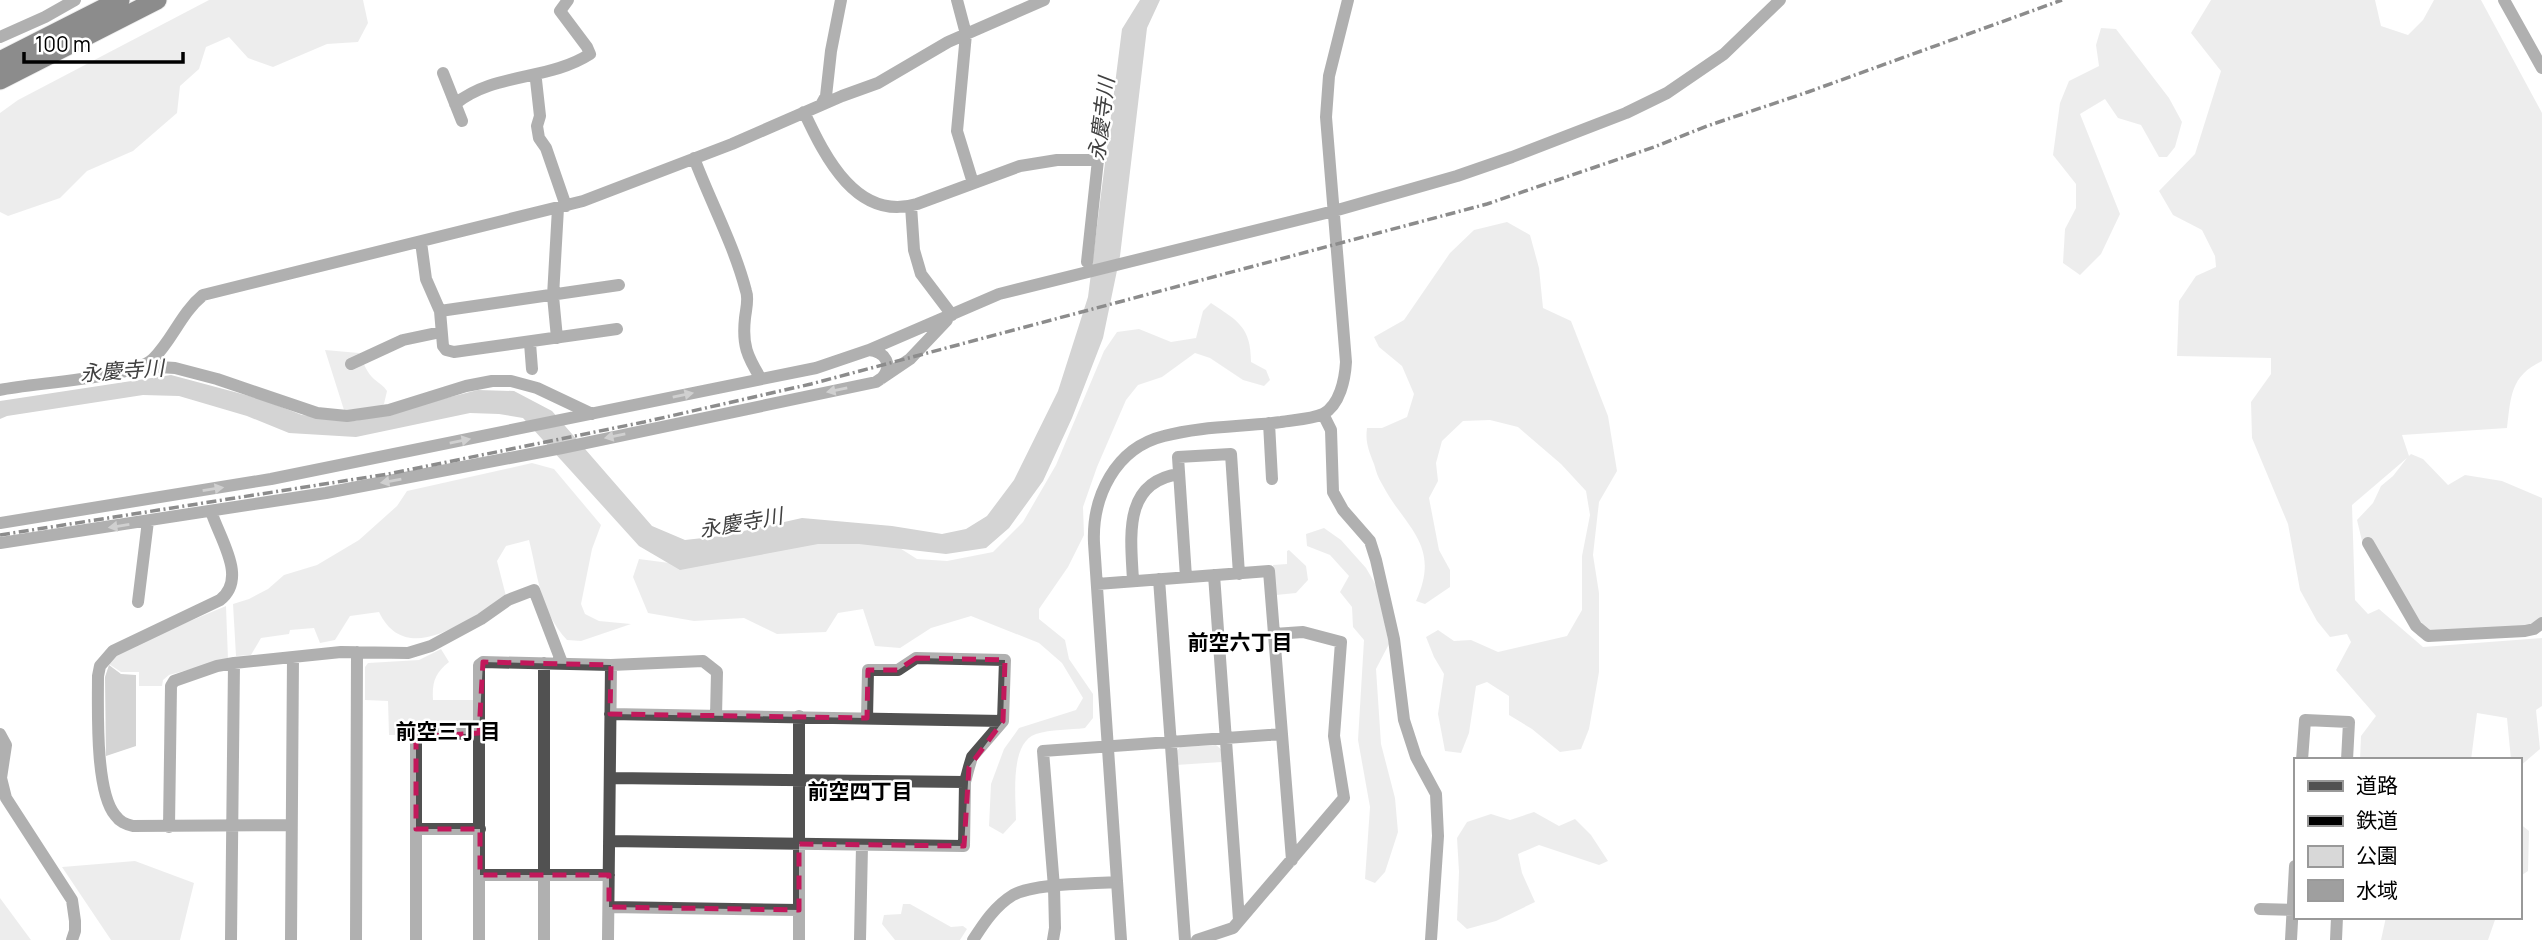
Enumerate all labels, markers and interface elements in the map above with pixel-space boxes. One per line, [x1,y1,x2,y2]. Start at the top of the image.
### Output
scale bar [24,21,184,65]
text: 100 m [35,30,91,58]
water label: 永慶寺川 [1082,74,1120,162]
water label: 永慶寺川 [79,353,167,387]
one-way arrow [826,384,848,395]
one-way arrow [672,390,694,401]
one-way arrow [604,431,626,442]
one-way arrow [449,435,471,446]
one-way arrow [380,476,402,487]
one-way arrow [202,483,224,494]
water label: 永慶寺川 [697,501,787,543]
one-way arrow [108,521,130,532]
district label: 前空六丁目 [1188,628,1293,656]
district label: 前空三丁目 [396,717,501,745]
legend [2294,758,2521,919]
text: 道路 [2356,771,2398,799]
district label: 前空四丁目 [808,777,913,805]
text: 鉄道 [2356,806,2398,834]
text: 公園 [2356,841,2398,869]
text: 水域 [2356,876,2398,904]

